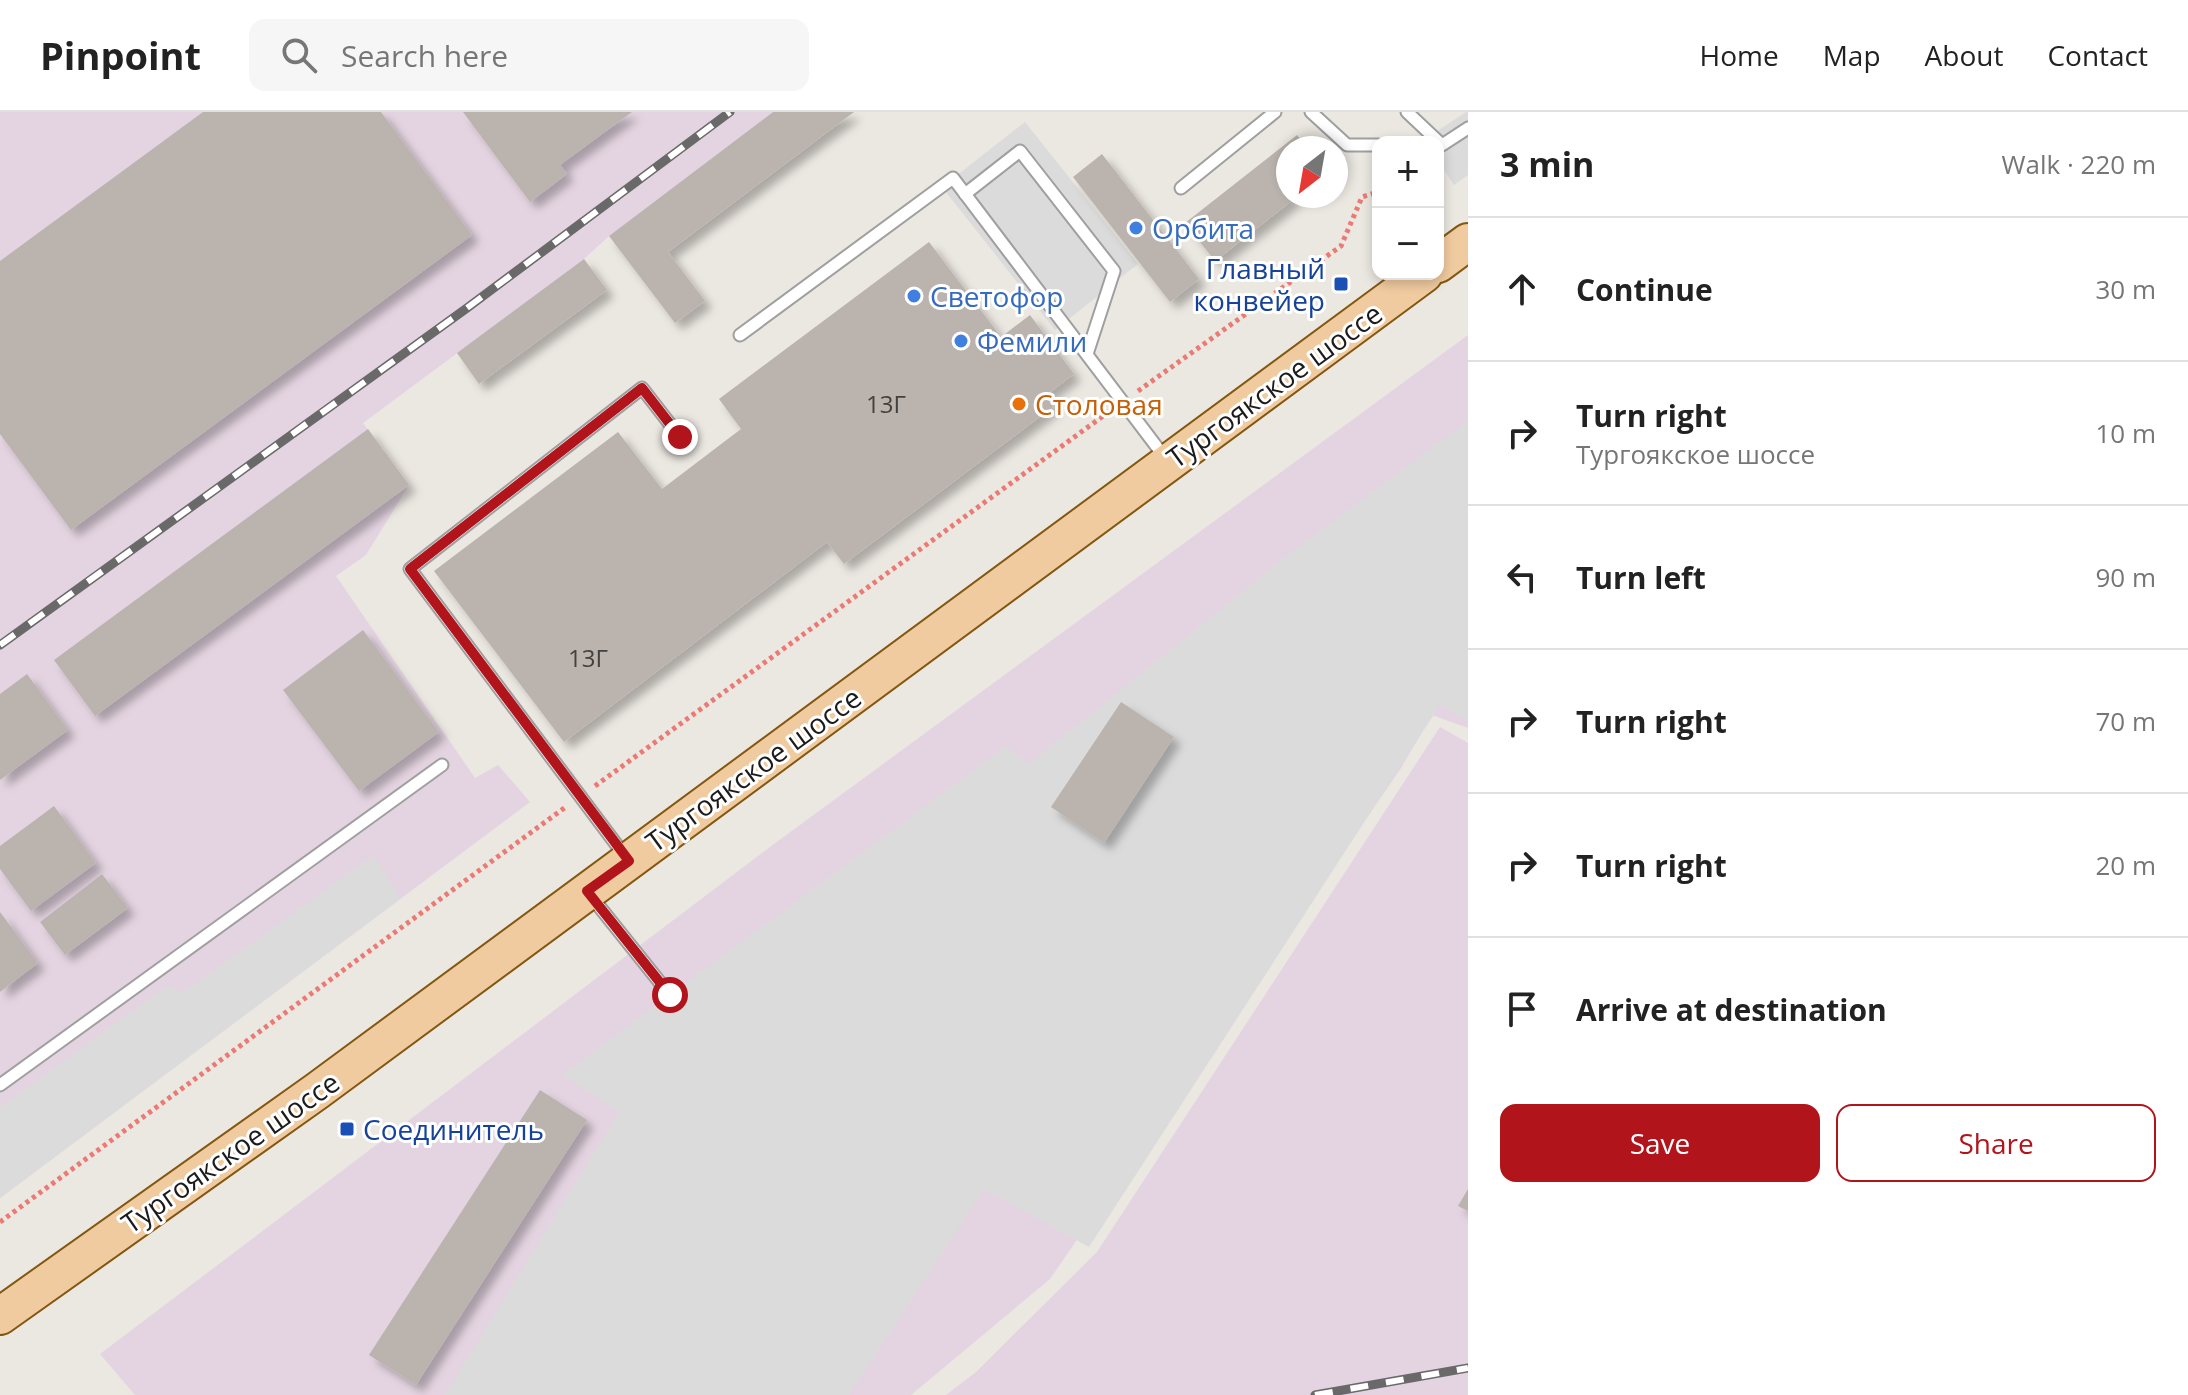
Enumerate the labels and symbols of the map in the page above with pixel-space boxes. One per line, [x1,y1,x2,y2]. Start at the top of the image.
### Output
north arrow [1276,136,1348,208]
place label: Орбита [1152,209,1254,247]
marker: Орбита [1127,219,1145,237]
place label: Главный конвейер [1194,249,1325,319]
marker: Главный конвейер [1332,275,1350,293]
place label: Светофор [930,277,1063,315]
marker: Светофор [905,287,923,305]
street label: Тургоякское шоссе [1159,294,1389,476]
place label: Фемили [977,322,1087,360]
marker: Фемили [952,332,970,350]
place label: Столовая [1035,385,1163,423]
house number: 13Г [866,387,906,420]
marker: Столовая [1010,395,1028,413]
route end [662,419,698,455]
house number: 13Г [568,641,608,674]
street label: Тургоякское шоссе [638,678,868,860]
route start [652,977,688,1013]
street label: Тургоякское шоссе [114,1063,346,1241]
place label: Соединитель [363,1110,544,1148]
marker: Соединитель [338,1120,356,1138]

